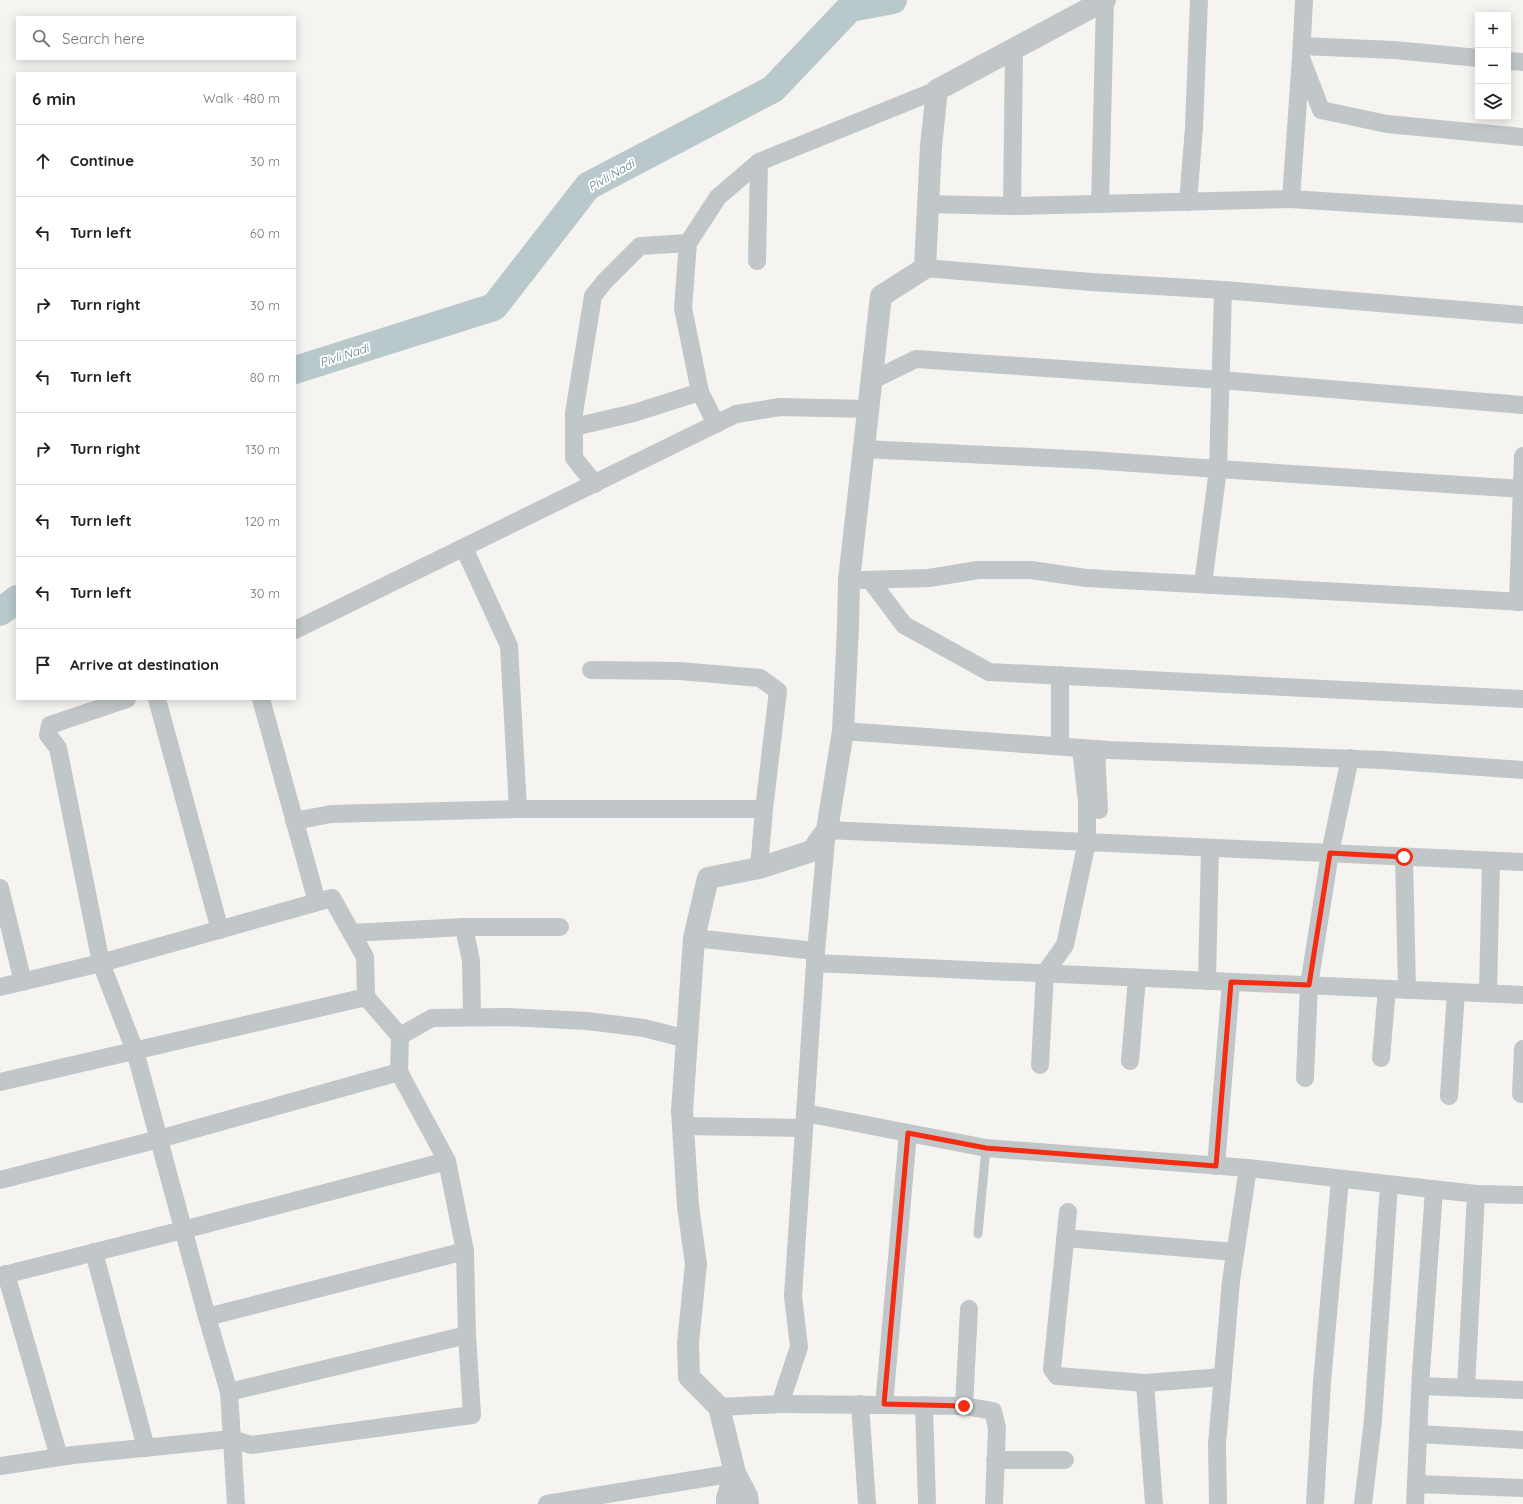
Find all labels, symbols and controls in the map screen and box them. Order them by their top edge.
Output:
map controls [1475,12,1511,120]
button: + [1475,12,1511,48]
search box [16,16,296,60]
icon: search [30,27,52,49]
text: Search here [62,29,145,48]
button: − [1475,48,1511,84]
button: layers [1475,84,1511,120]
text: 6 min [32,88,76,109]
text: Walk · 480 m [203,90,280,106]
icon: ahead [32,150,54,172]
text: Continue [70,151,134,170]
text: 30 m [250,153,280,169]
water label: Pivli Nadi [585,155,638,194]
icon: left [32,222,54,244]
text: Turn left [70,223,132,242]
text: 60 m [250,225,280,241]
icon: right [32,294,54,316]
text: Turn right [70,295,141,314]
text: 30 m [250,297,280,313]
water label: Pivli Nadi [318,340,372,370]
icon: left [32,366,54,388]
text: Turn left [70,367,132,386]
text: 80 m [250,369,280,385]
icon: right [32,438,54,460]
text: Turn right [70,439,141,458]
text: 130 m [245,441,280,457]
icon: left [32,510,54,532]
text: Turn left [70,511,132,530]
text: 120 m [245,513,280,529]
icon: left [32,582,54,604]
text: Turn left [70,583,132,602]
text: 30 m [250,585,280,601]
icon: arrive [32,654,54,676]
text: Arrive at destination [70,655,219,674]
route start [1395,848,1413,866]
route end [955,1397,973,1415]

